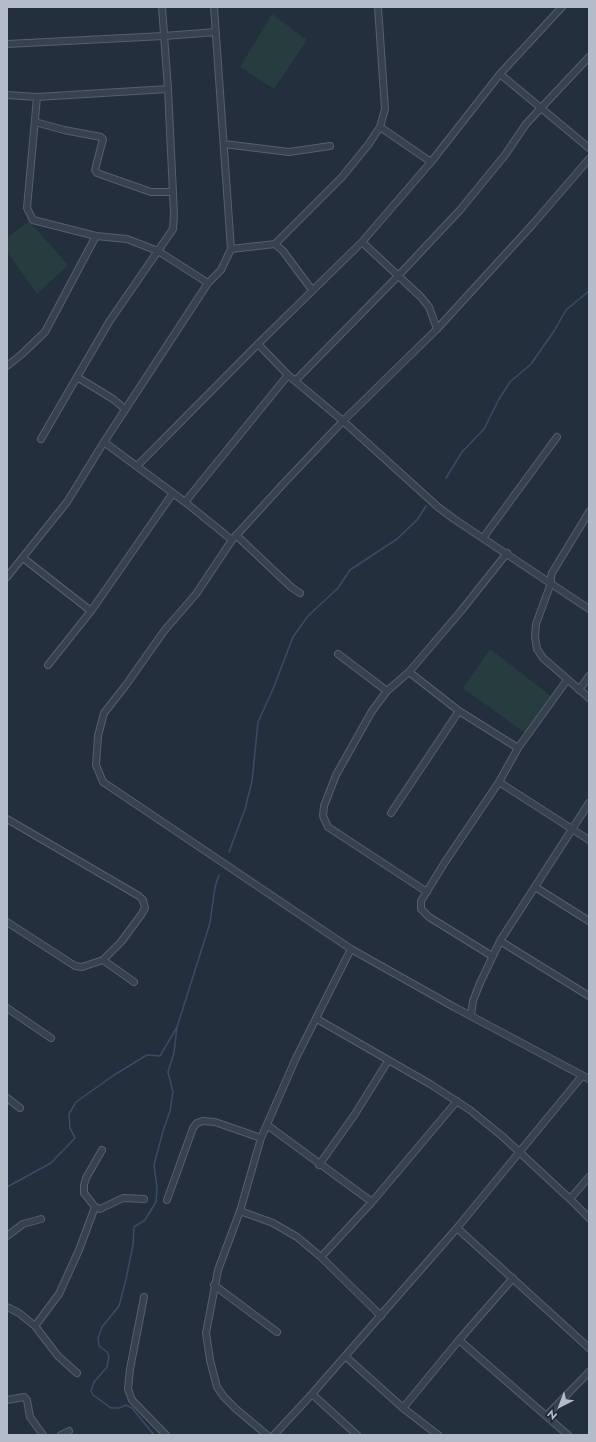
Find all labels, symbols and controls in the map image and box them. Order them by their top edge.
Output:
north arrow [540,1386,580,1426]
text: N [543,1406,561,1424]

